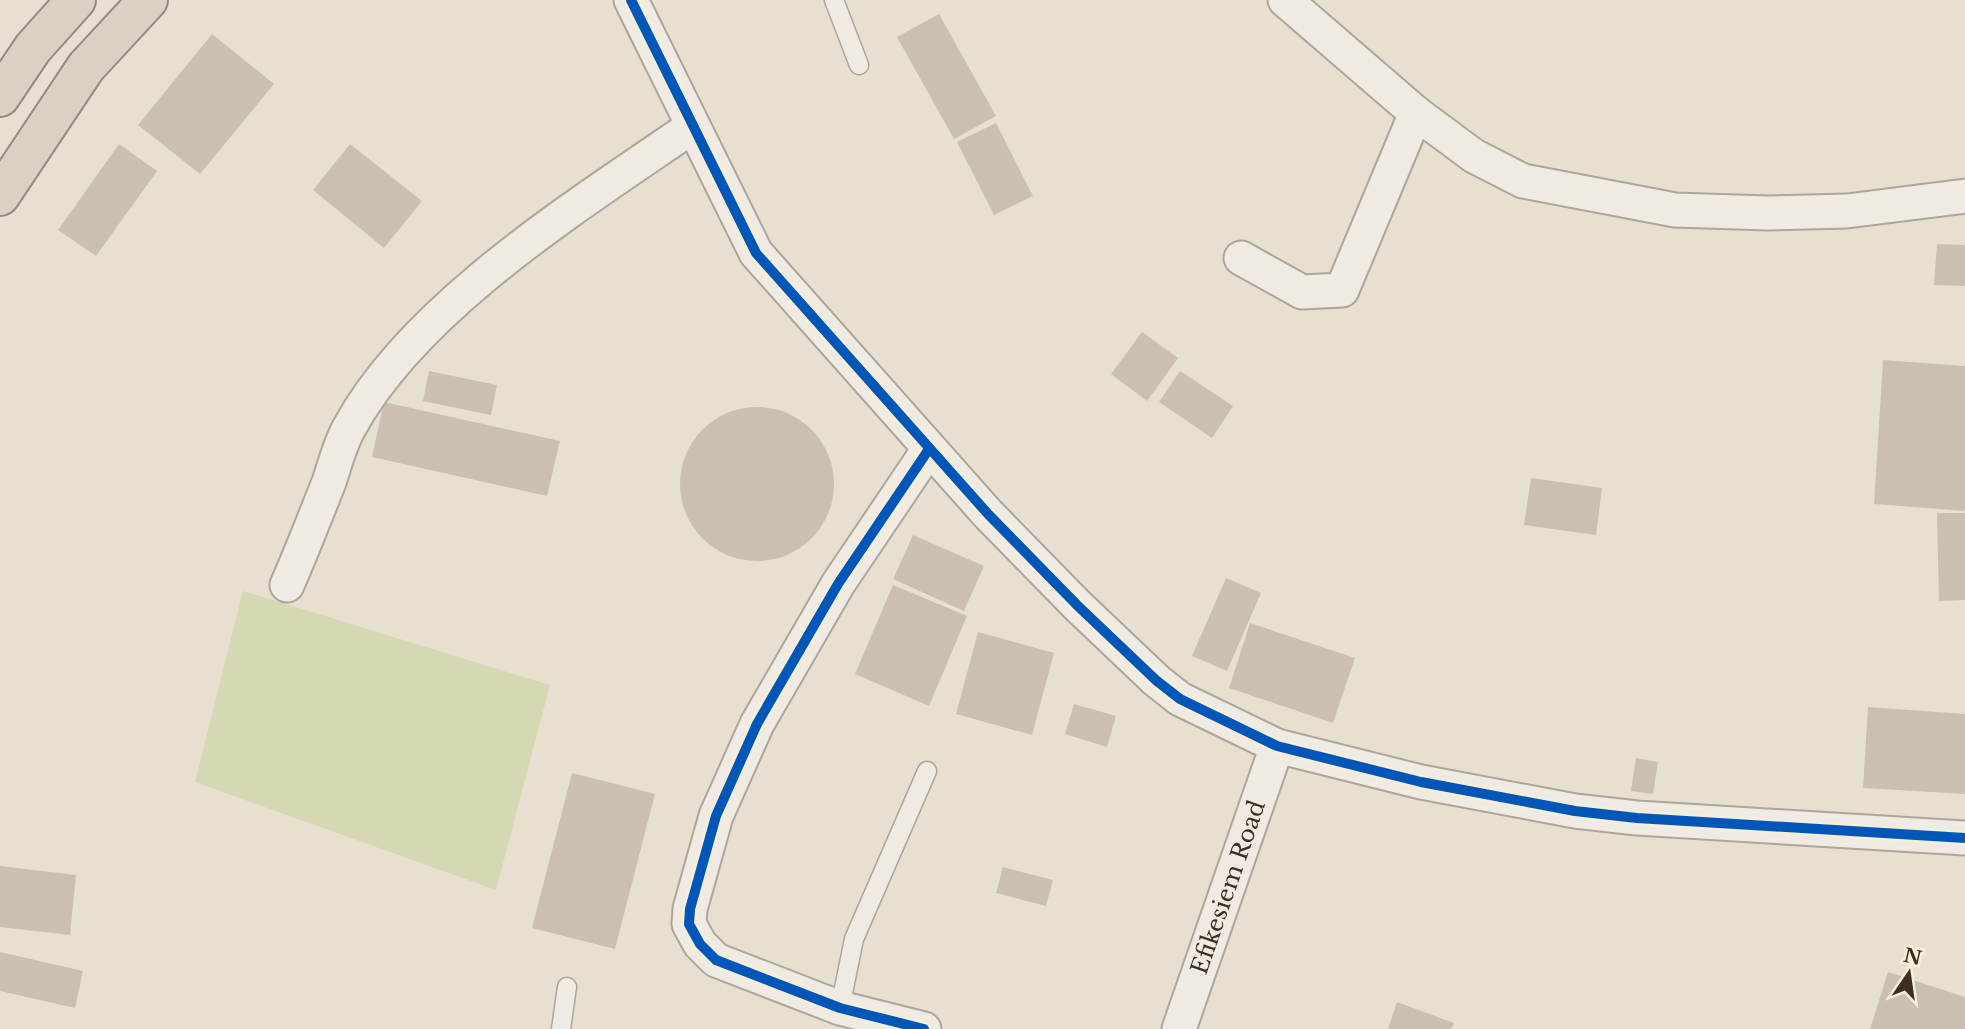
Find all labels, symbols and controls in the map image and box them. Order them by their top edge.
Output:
street label: Efikesiem Road [1185,797,1271,978]
north arrow [1874,938,1944,1008]
text: N [1901,944,1924,970]

